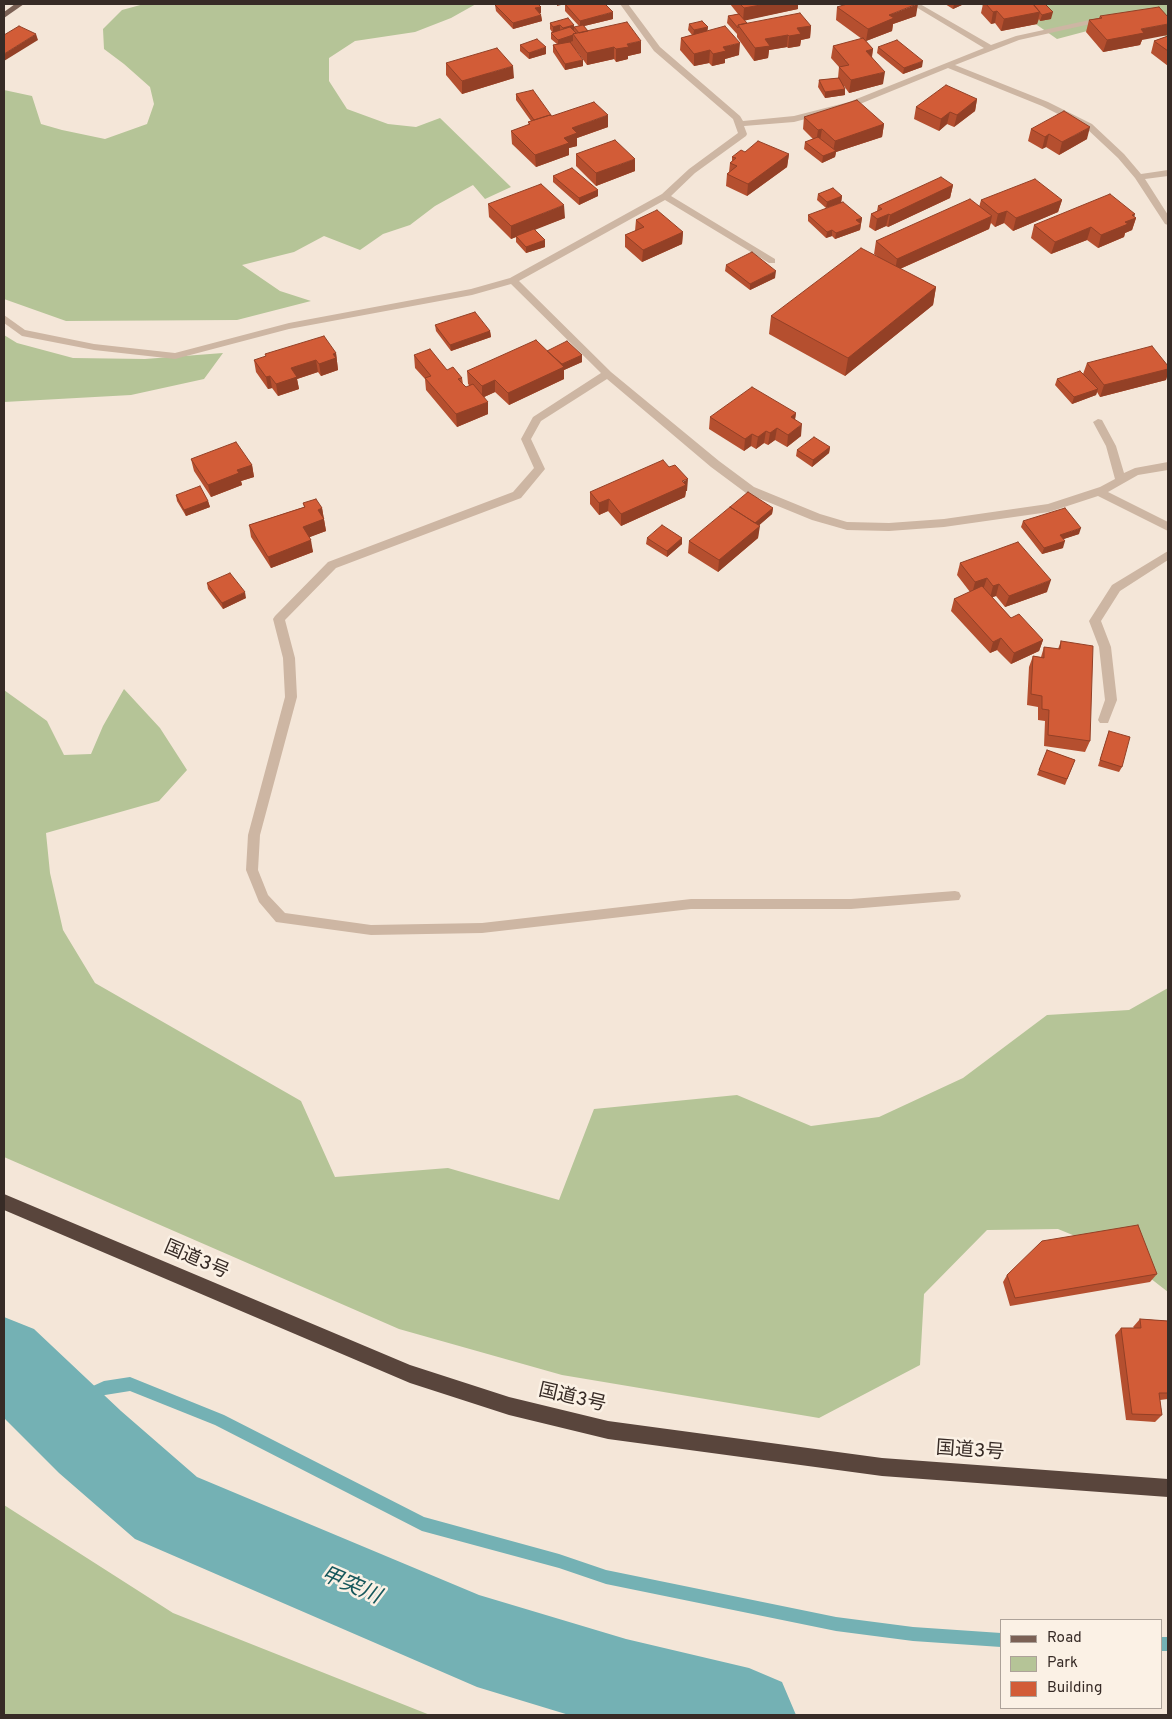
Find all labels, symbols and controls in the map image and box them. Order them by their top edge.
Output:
street label: 国道3号 [160,1237,232,1285]
street label: 国道3号 [536,1380,608,1418]
street label: 国道3号 [935,1438,1005,1466]
water label: 甲突川 [316,1563,384,1611]
legend [1000,1619,1162,1709]
text: Road [1047,1629,1082,1648]
text: Park [1047,1654,1078,1673]
text: Building [1047,1679,1102,1698]

